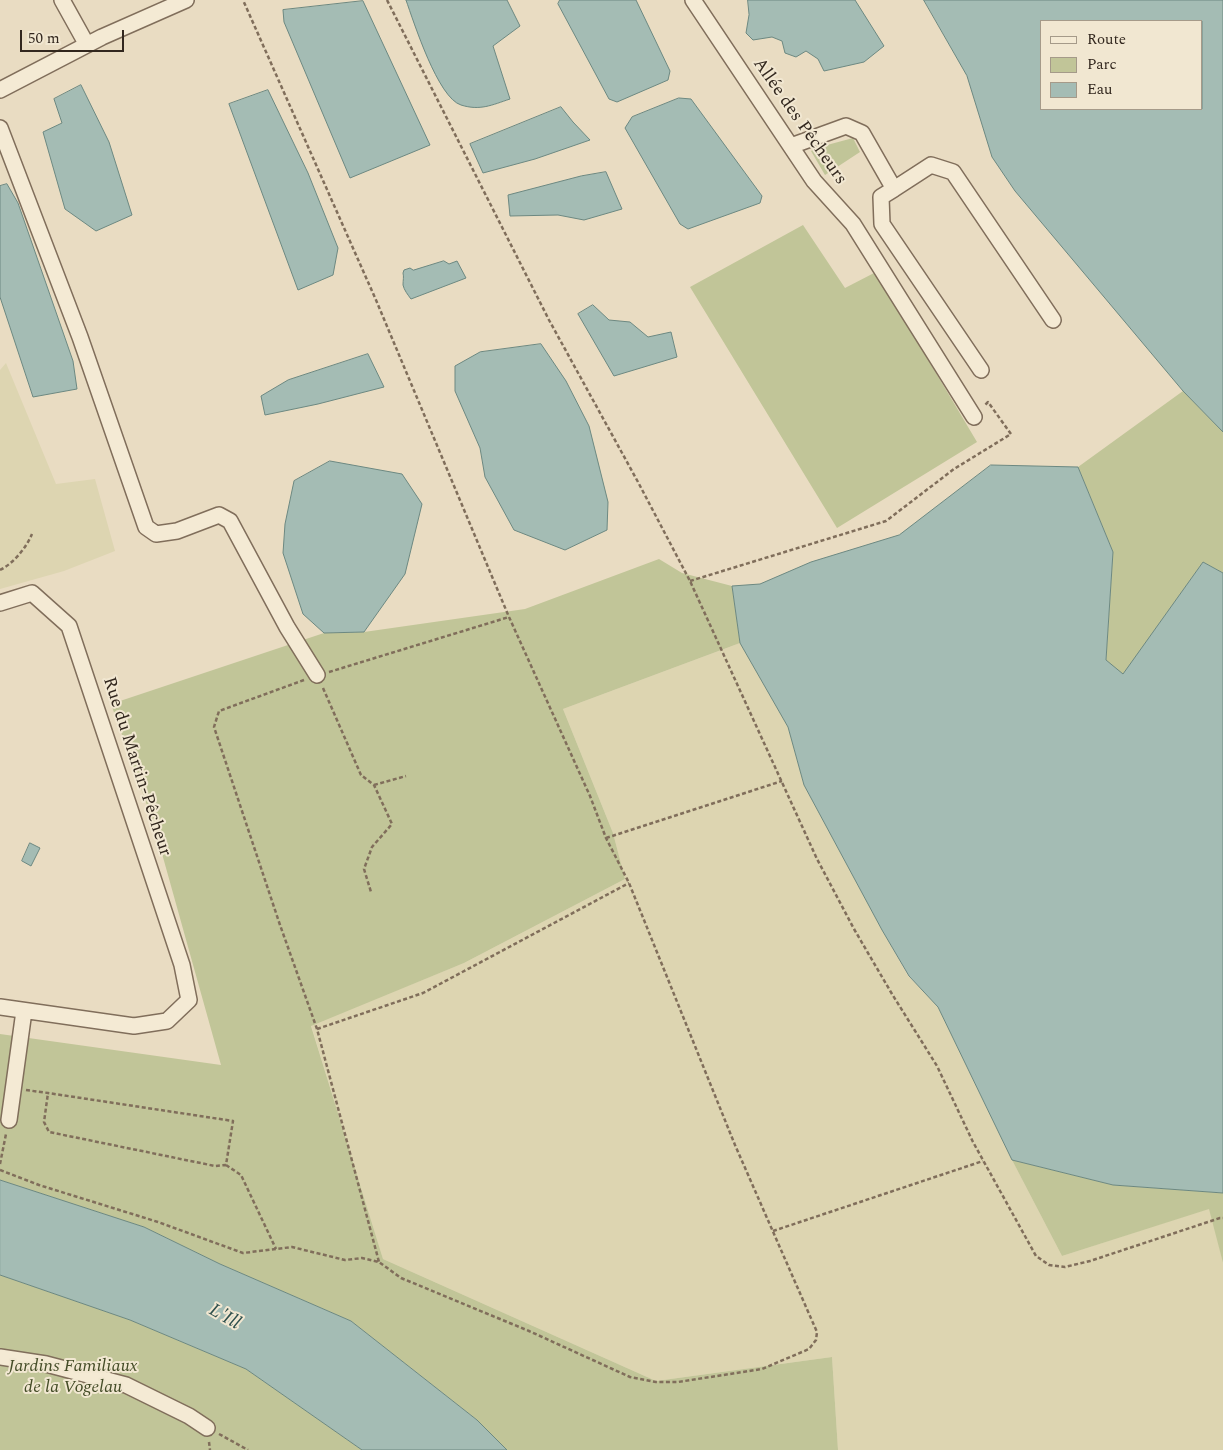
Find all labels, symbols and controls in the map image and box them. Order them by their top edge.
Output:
scale bar [22,20,126,52]
legend [1040,20,1203,110]
text: 50 m [28,27,60,50]
text: Route [1087,28,1126,51]
text: Parc [1087,53,1117,76]
street label: Allée des Pêcheurs [747,55,851,189]
text: Eau [1087,78,1113,101]
street label: Rue du Martin-Pêcheur [97,675,175,859]
water label: L'Ill [204,1300,244,1336]
park label: Jardins Familiaux de la Vogelau [8,1356,138,1398]

